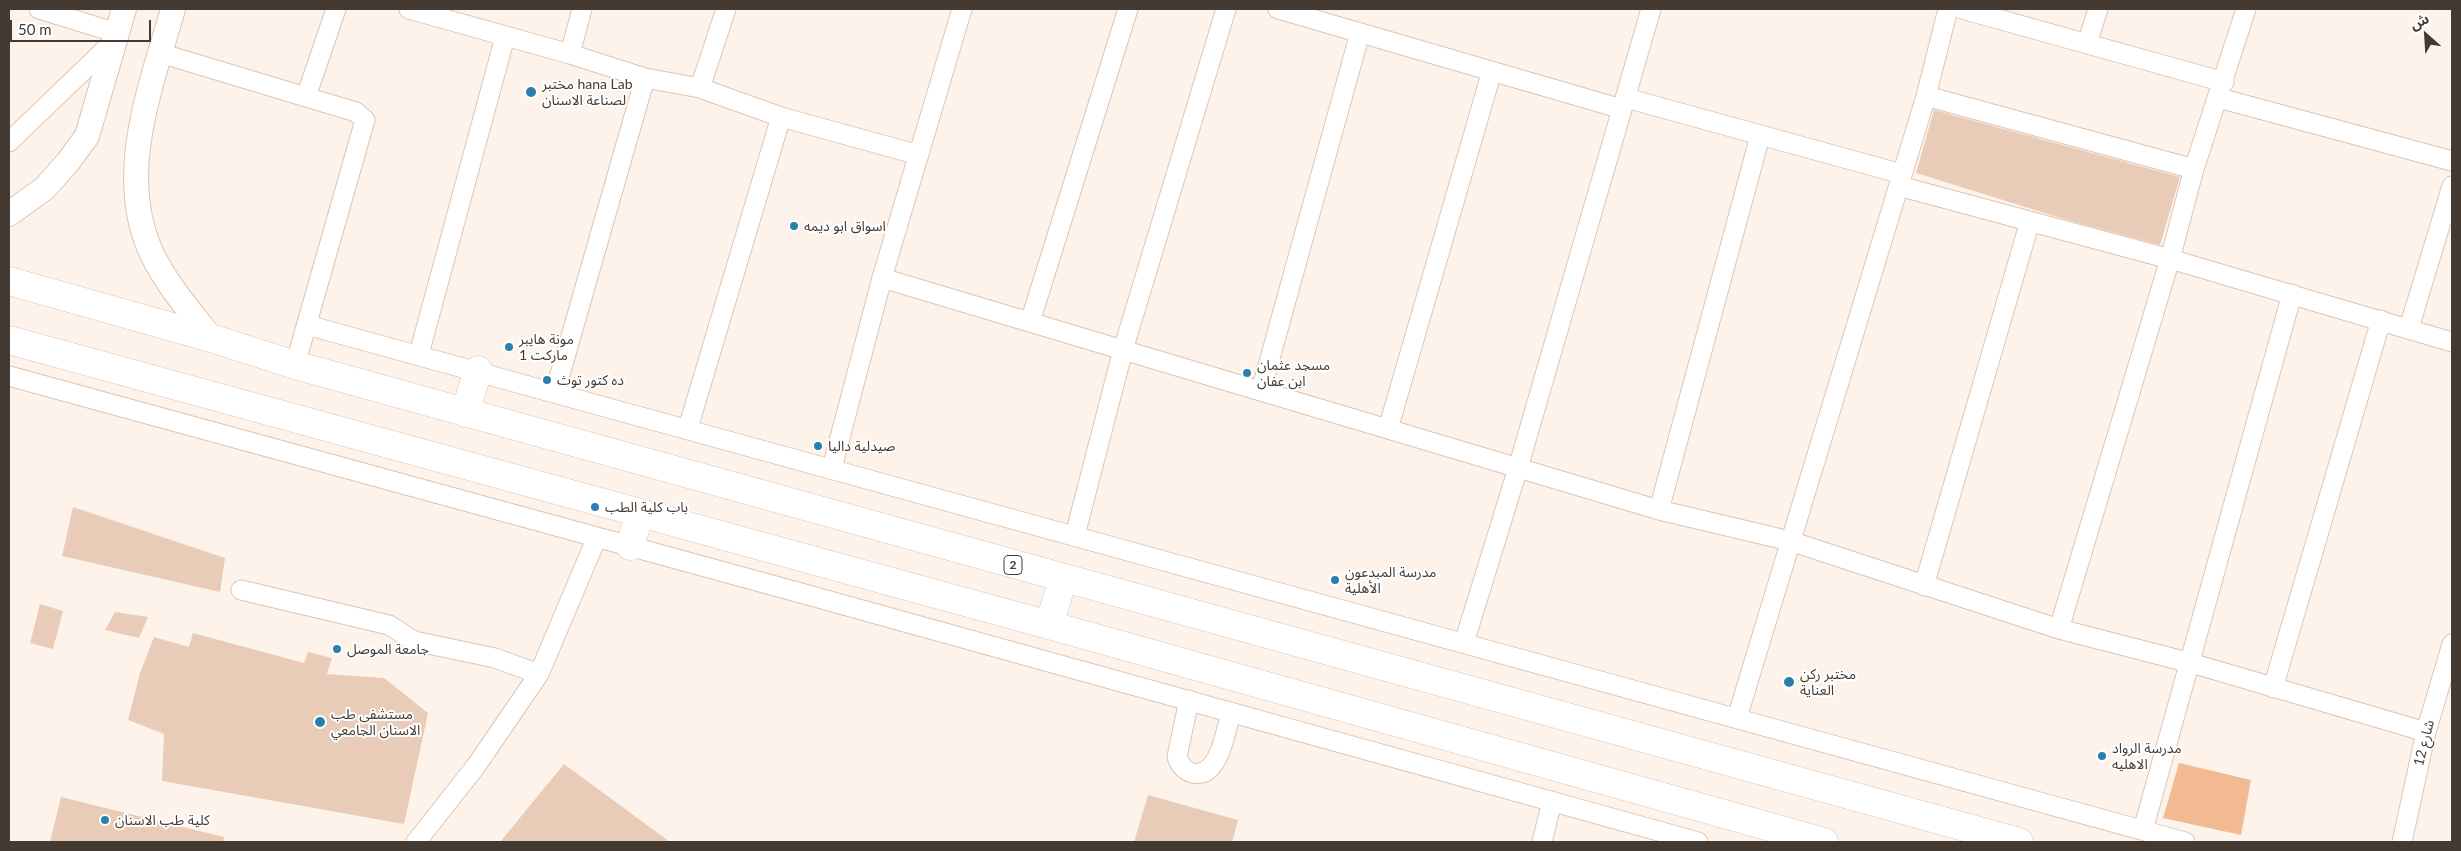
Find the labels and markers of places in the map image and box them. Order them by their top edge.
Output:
place label: مختبر hana Lab لصناعة الاسنان [542,76,633,108]
marker: مختبر hana Lab لصناعة الاسنان [524,85,538,99]
place label: اسواق ابو ديمه [804,218,886,234]
marker: اسواق ابو ديمه [788,220,800,232]
place label: مونة هايبر ماركت 1 [519,331,574,364]
marker: مونة هايبر ماركت 1 [503,341,515,353]
place label: مسجد عثمان ابن عفان [1257,357,1330,390]
marker: مسجد عثمان ابن عفان [1241,367,1253,379]
place label: ده كتور توث [557,372,624,388]
marker: ده كتور توث [541,374,553,386]
place label: صيدلية داليا [828,438,896,454]
marker: صيدلية داليا [812,440,824,452]
place label: باب كلية الطب [605,499,688,515]
marker: باب كلية الطب [589,501,601,513]
place label: مدرسة المبدعون الأهلية [1345,564,1436,596]
marker: مدرسة المبدعون الأهلية [1329,574,1341,586]
place label: جامعة الموصل [347,641,429,657]
marker: جامعة الموصل [331,643,343,655]
place label: مختبر ركن العناية [1800,666,1856,699]
marker: مختبر ركن العناية [1782,675,1796,689]
place label: مستشفى طب الاسنان الجامعي [331,706,420,739]
marker: مستشفى طب الاسنان الجامعي [313,715,327,729]
place label: مدرسة الرواد الاهليه [2112,740,2182,772]
marker: مدرسة الرواد الاهليه [2096,750,2108,762]
place label: كلية طب الاسنان [115,812,210,828]
marker: كلية طب الاسنان [99,814,111,826]

